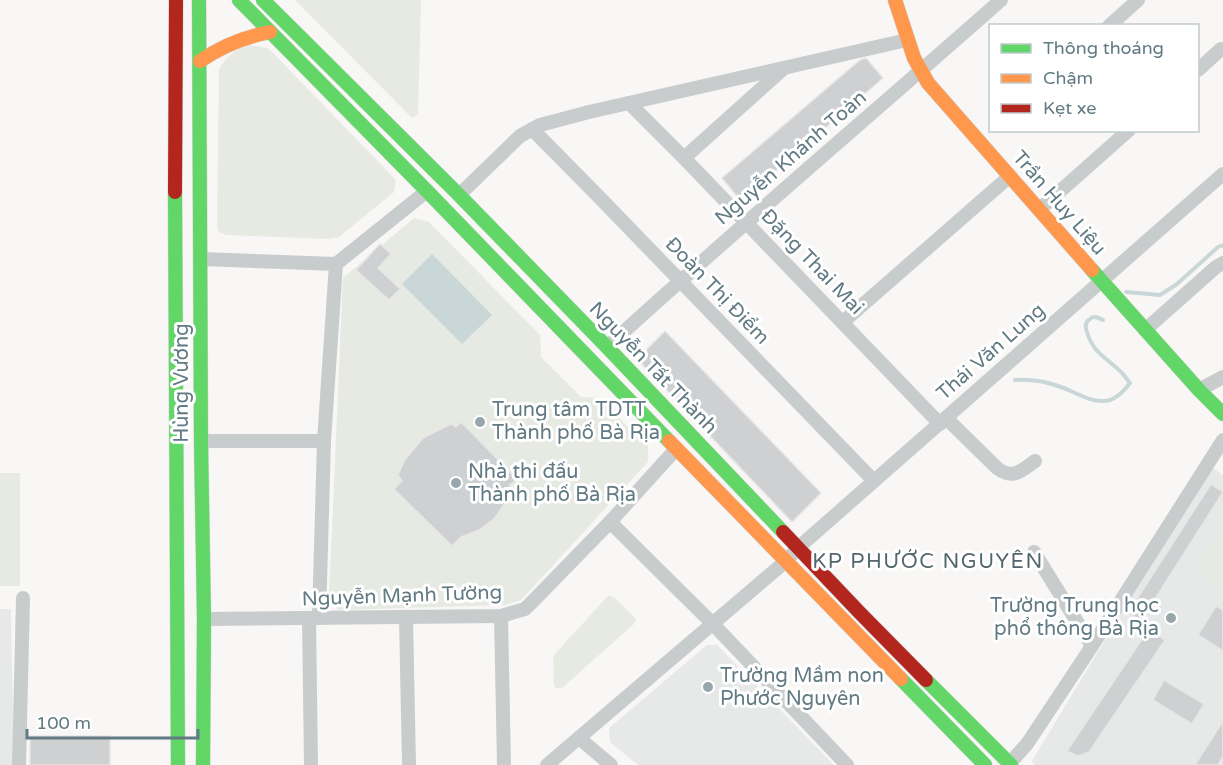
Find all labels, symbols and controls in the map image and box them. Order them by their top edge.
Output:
legend [989,24,1199,132]
text: Thông thoáng [1043,37,1164,59]
text: Chậm [1043,67,1093,89]
street label: Nguyễn Khánh Toàn [710,86,872,230]
text: Kẹt xe [1043,97,1097,119]
street label: Trần Huy Liệu [1007,146,1111,260]
street label: Đặng Thai Mai [756,204,868,320]
street label: Đoàn Thị Điểm [660,232,774,350]
street label: Nguyễn Tất Thành [584,297,722,439]
street label: Thái Văn Lung [932,298,1050,406]
street label: Hùng Vương [170,323,194,443]
place label: Trung tâm TDTT Thành phố Bà Rịa [492,398,660,445]
marker: Trung tâm TDTT Thành phố Bà Rịa [473,415,487,429]
place label: Nhà thi đấu Thành phố Bà Rịa [468,460,636,507]
marker: Nhà thi đấu Thành phố Bà Rịa [449,476,463,490]
district label: KP PHƯỚC NGUYÊN [812,549,1044,574]
street label: Nguyễn Mạnh Tường [301,581,503,611]
place label: Trường Trung học phổ thông Bà Rịa [990,594,1159,641]
marker: Trường Trung học phổ thông Bà Rịa [1164,611,1178,625]
place label: Trường Mầm non Phước Nguyên [720,664,884,711]
marker: Trường Mầm non Phước Nguyên [701,680,715,694]
scale bar [27,702,198,740]
text: 100 m [36,712,91,734]

